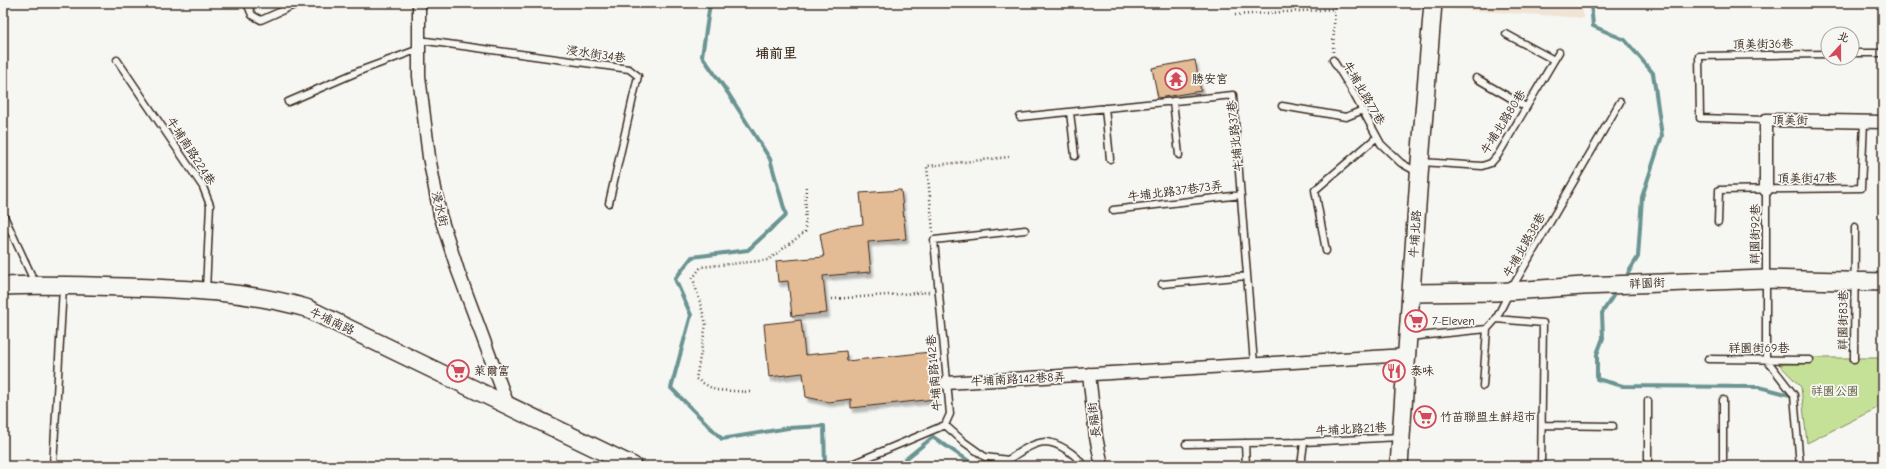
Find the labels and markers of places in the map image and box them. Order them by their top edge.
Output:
temple icon: 勝安宮 [1163,66,1189,92]
place label: 勝安宮 [1192,72,1228,86]
supermarket icon: 7-Eleven [1403,308,1429,334]
place label: 7-Eleven [1432,314,1475,328]
supermarket icon: 萊爾富 [445,358,471,384]
restaurant icon: 泰味 [1381,358,1407,384]
place label: 萊爾富 [474,364,510,378]
place label: 泰味 [1410,364,1434,378]
supermarket icon: 竹苗聯盟生鮮超市 [1412,404,1438,430]
place label: 竹苗聯盟生鮮超市 [1440,410,1536,424]

